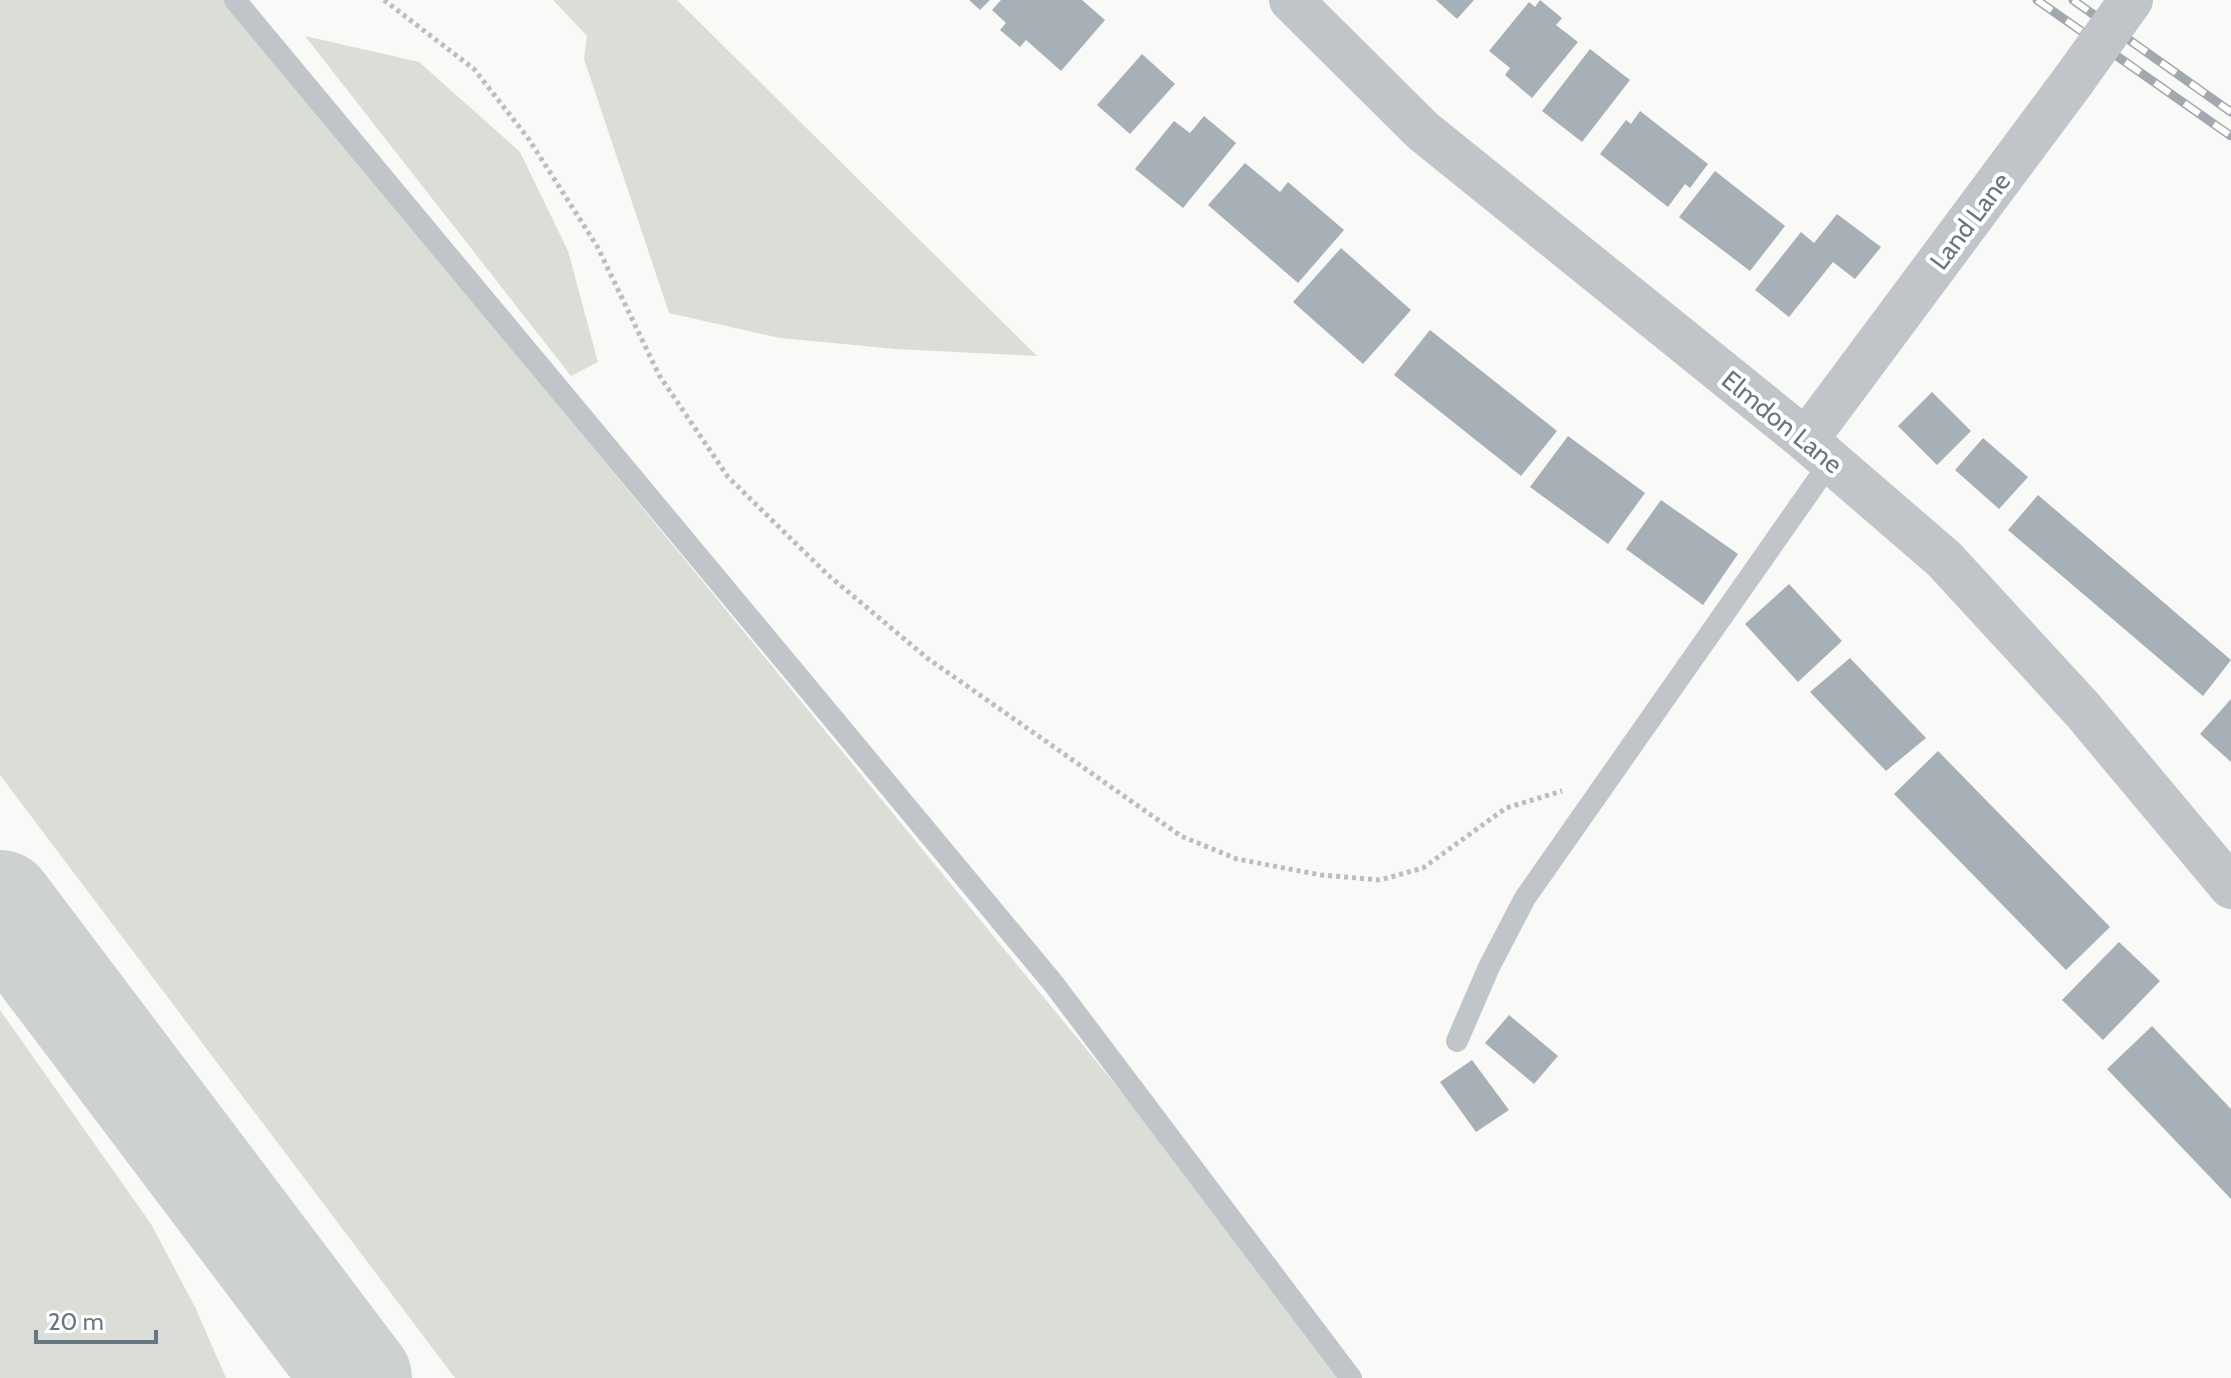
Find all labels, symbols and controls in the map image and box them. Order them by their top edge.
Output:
street label: Land Lane [1923,166,2017,276]
street label: Elmdon Lane [1715,364,1849,480]
scale bar [36,1294,156,1344]
text: 20 m [48,1307,104,1336]

